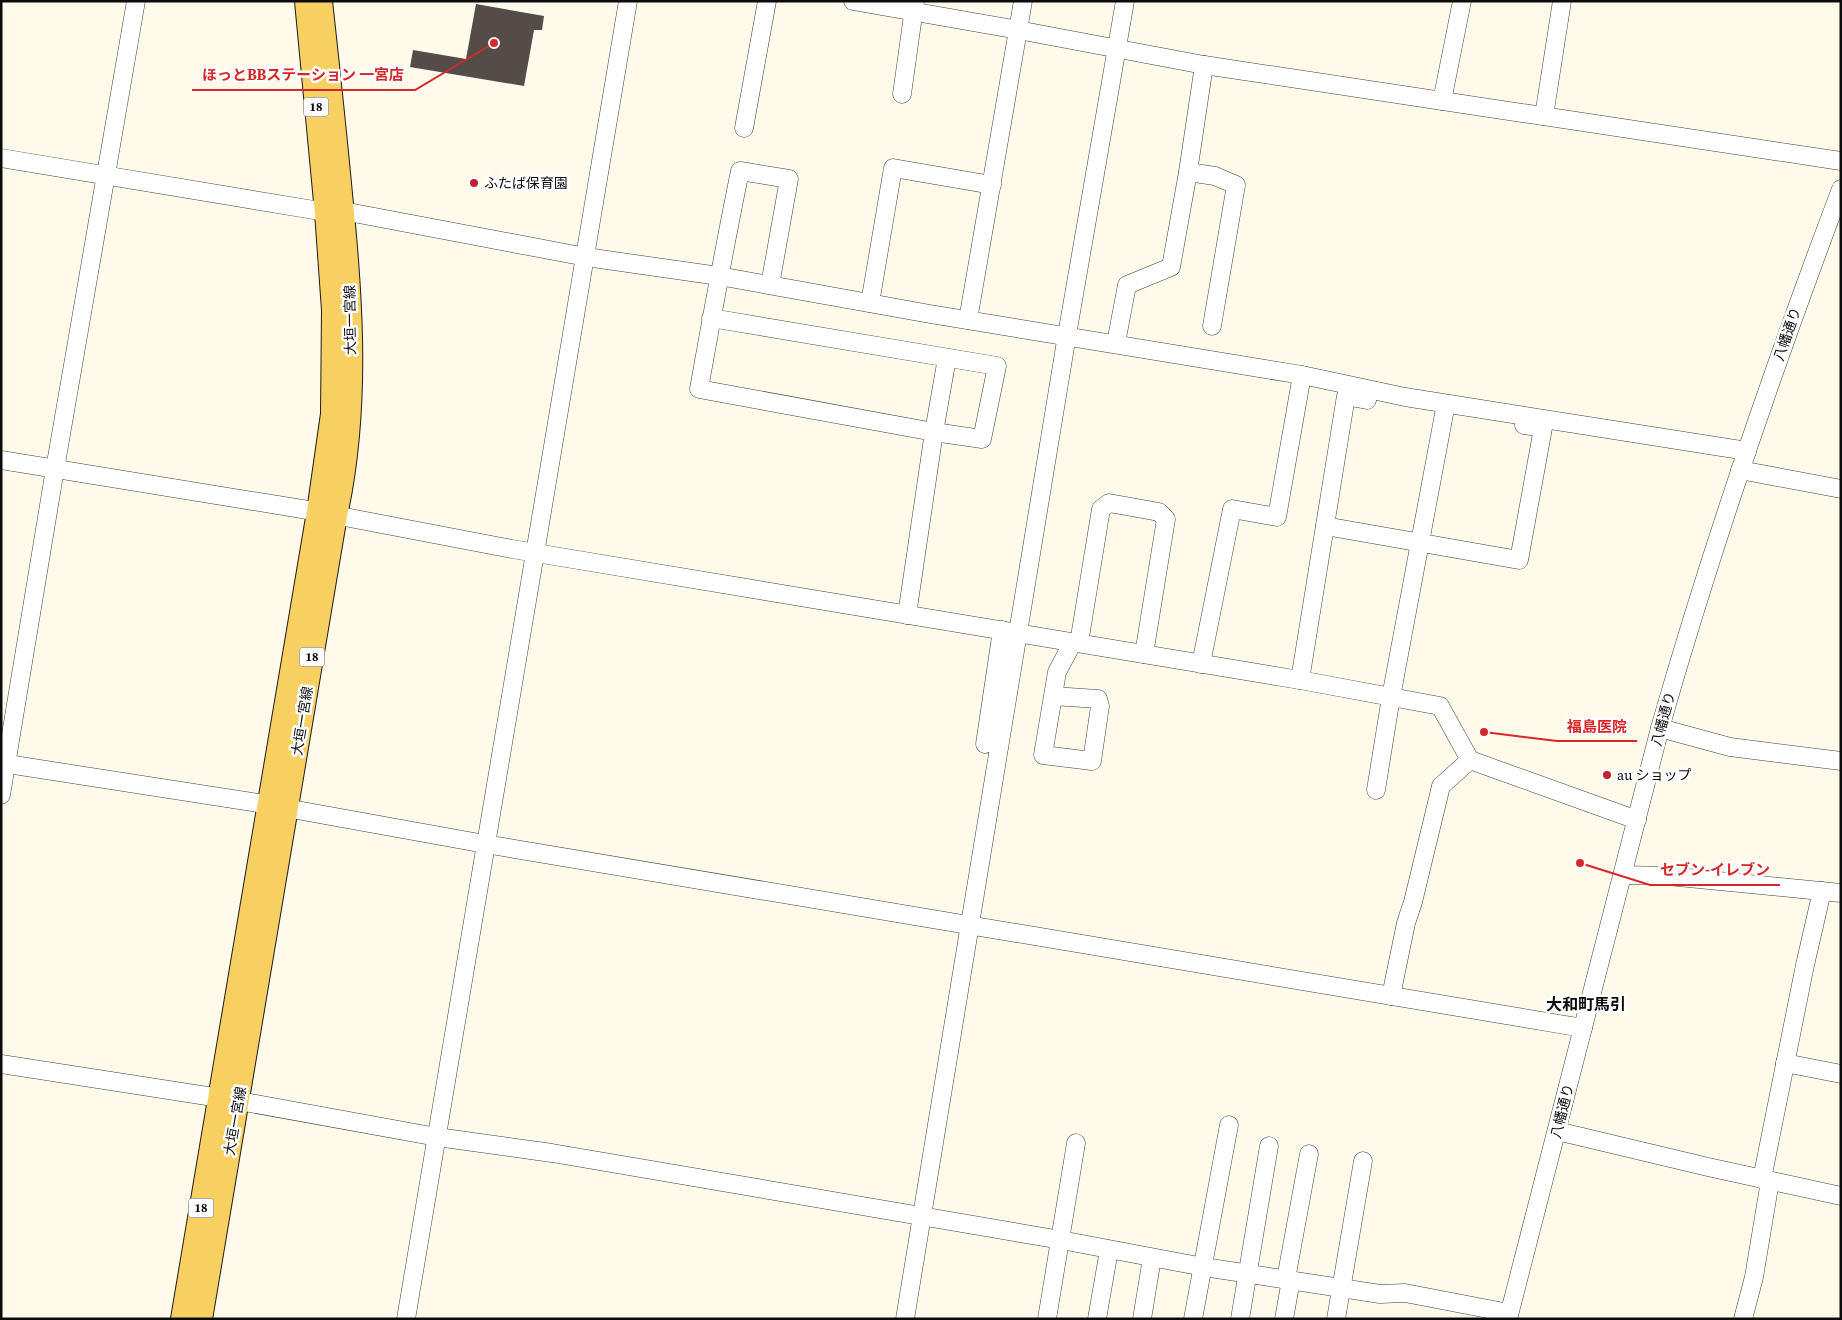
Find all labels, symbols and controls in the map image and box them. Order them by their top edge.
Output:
callout: ほっとBBステーション 一宮店 [192,60,415,90]
text: ほっとBBステーション 一宮店 [202,64,404,85]
road number: 18 [304,98,328,116]
place label: ふたば保育園 [484,173,568,193]
marker: ふたば保育園 [468,177,480,189]
street label: 大垣一宮線 [339,285,361,355]
street label: 八幡通り [1768,304,1806,364]
road number: 18 [300,648,324,666]
street label: 大垣一宮線 [287,685,317,757]
street label: 八幡通り [1646,689,1680,749]
callout: 福島医院 [1557,711,1637,741]
text: 福島医院 [1566,716,1627,737]
place label: au ショップ [1617,765,1692,785]
marker: au ショップ [1601,769,1613,781]
callout: セブン-イレブン [1650,855,1780,885]
text: セブン-イレブン [1660,859,1770,880]
district label: 大和町馬引 [1546,993,1626,1015]
street label: 八幡通り [1546,1081,1578,1141]
street label: 大垣一宮線 [219,1085,251,1157]
road number: 18 [188,1198,214,1218]

